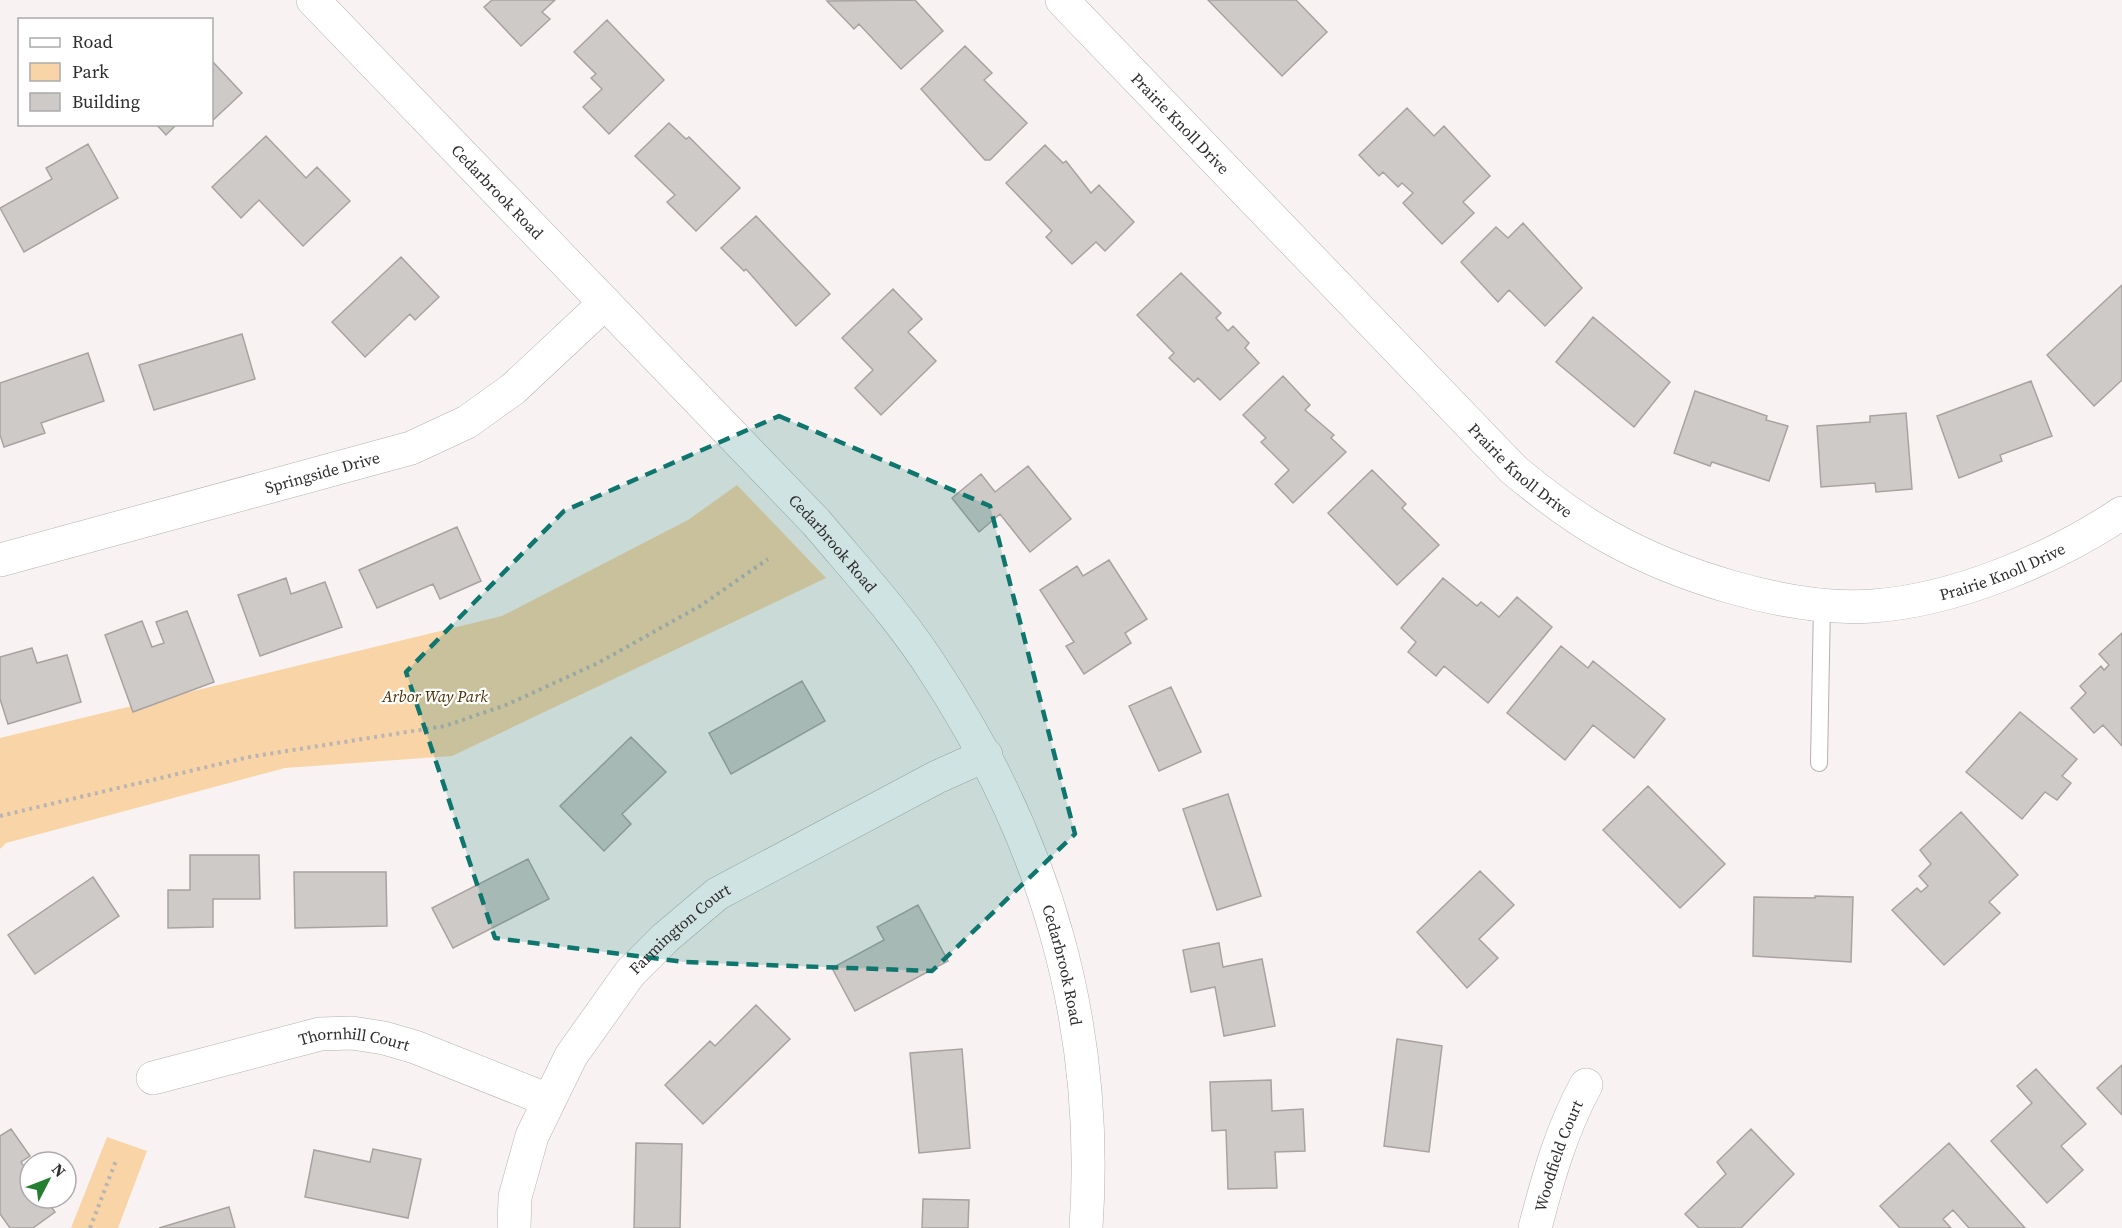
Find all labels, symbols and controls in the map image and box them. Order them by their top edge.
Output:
legend [18,18,213,126]
text: Road [72,29,113,54]
text: Park [72,59,109,84]
street label: Prairie Knoll Drive [1126,68,1235,179]
text: Building [72,89,140,114]
street label: Cedarbrook Road [447,139,548,244]
street label: Prairie Knoll Drive [1463,418,1577,523]
street label: Springside Drive [262,446,382,498]
street label: Cedarbrook Road [784,489,882,597]
street label: Prairie Knoll Drive [1937,537,2069,605]
park label: Arbor Way Park [381,685,488,707]
street label: Farmington Court [624,878,735,979]
street label: Cedarbrook Road [1037,902,1088,1027]
street label: Thornhill Court [296,1022,413,1056]
street label: Woodfield Court [1529,1095,1588,1214]
north arrow [18,1150,78,1210]
text: N [47,1158,71,1182]

